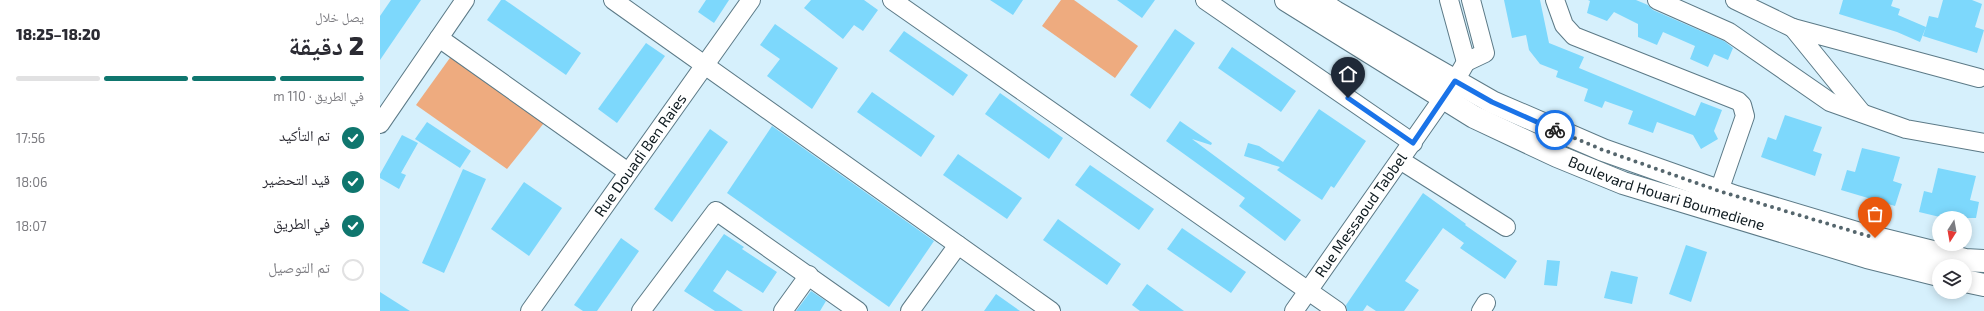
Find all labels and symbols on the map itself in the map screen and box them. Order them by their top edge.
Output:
pin [1331,57,1365,98]
street label: Rue Douadi Ben Raies [590,90,690,220]
courier [1535,110,1575,150]
street label: Rue Messaoud Tabbel [1310,148,1410,280]
street label: Boulevard Houari Boumediene [1566,152,1767,234]
pin [1858,197,1892,238]
north arrow [1932,211,1972,251]

